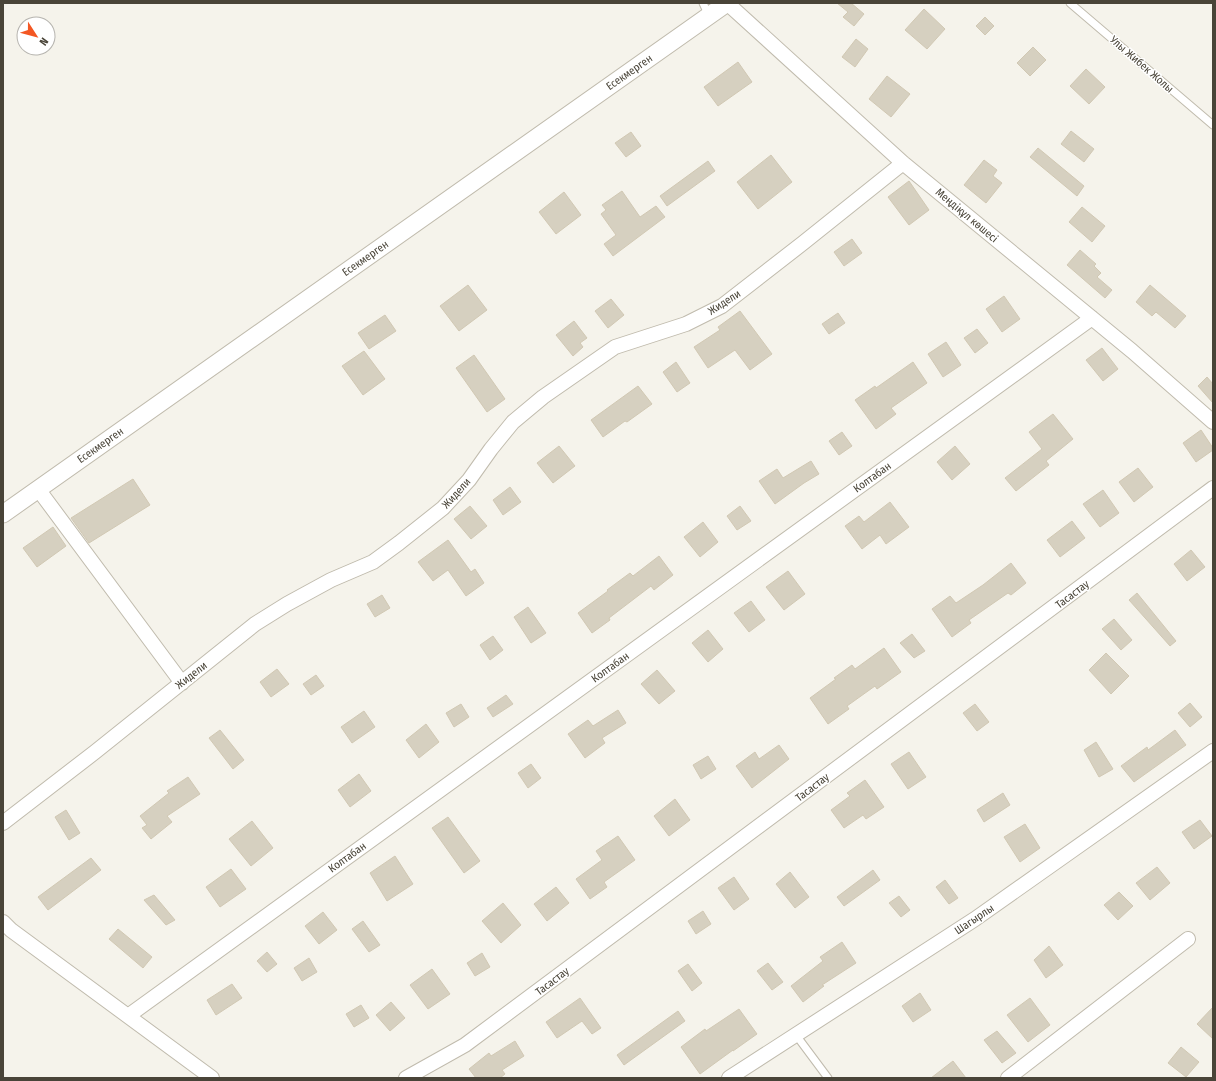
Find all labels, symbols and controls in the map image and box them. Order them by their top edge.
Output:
north arrow [16,16,56,56]
street label: Улы Жибек Жолы [1106,33,1176,96]
text: N [36,35,51,48]
street label: Eсекмерген [604,52,655,93]
street label: Меңдіқұл көшесі [933,186,1001,245]
street label: Eсекмерген [340,238,391,279]
street label: Жидели [705,287,743,318]
street label: Eсекмерген [75,425,126,466]
street label: Колтабан [851,459,894,495]
street label: Жидели [439,475,473,511]
street label: Тасастау [1053,577,1092,611]
street label: Колтабан [589,649,632,685]
street label: Жидели [173,659,210,692]
street label: Тасастау [793,770,832,804]
street label: Колтабан [326,839,369,875]
street label: Шагырлы [952,902,996,937]
street label: Тасастау [533,964,572,998]

